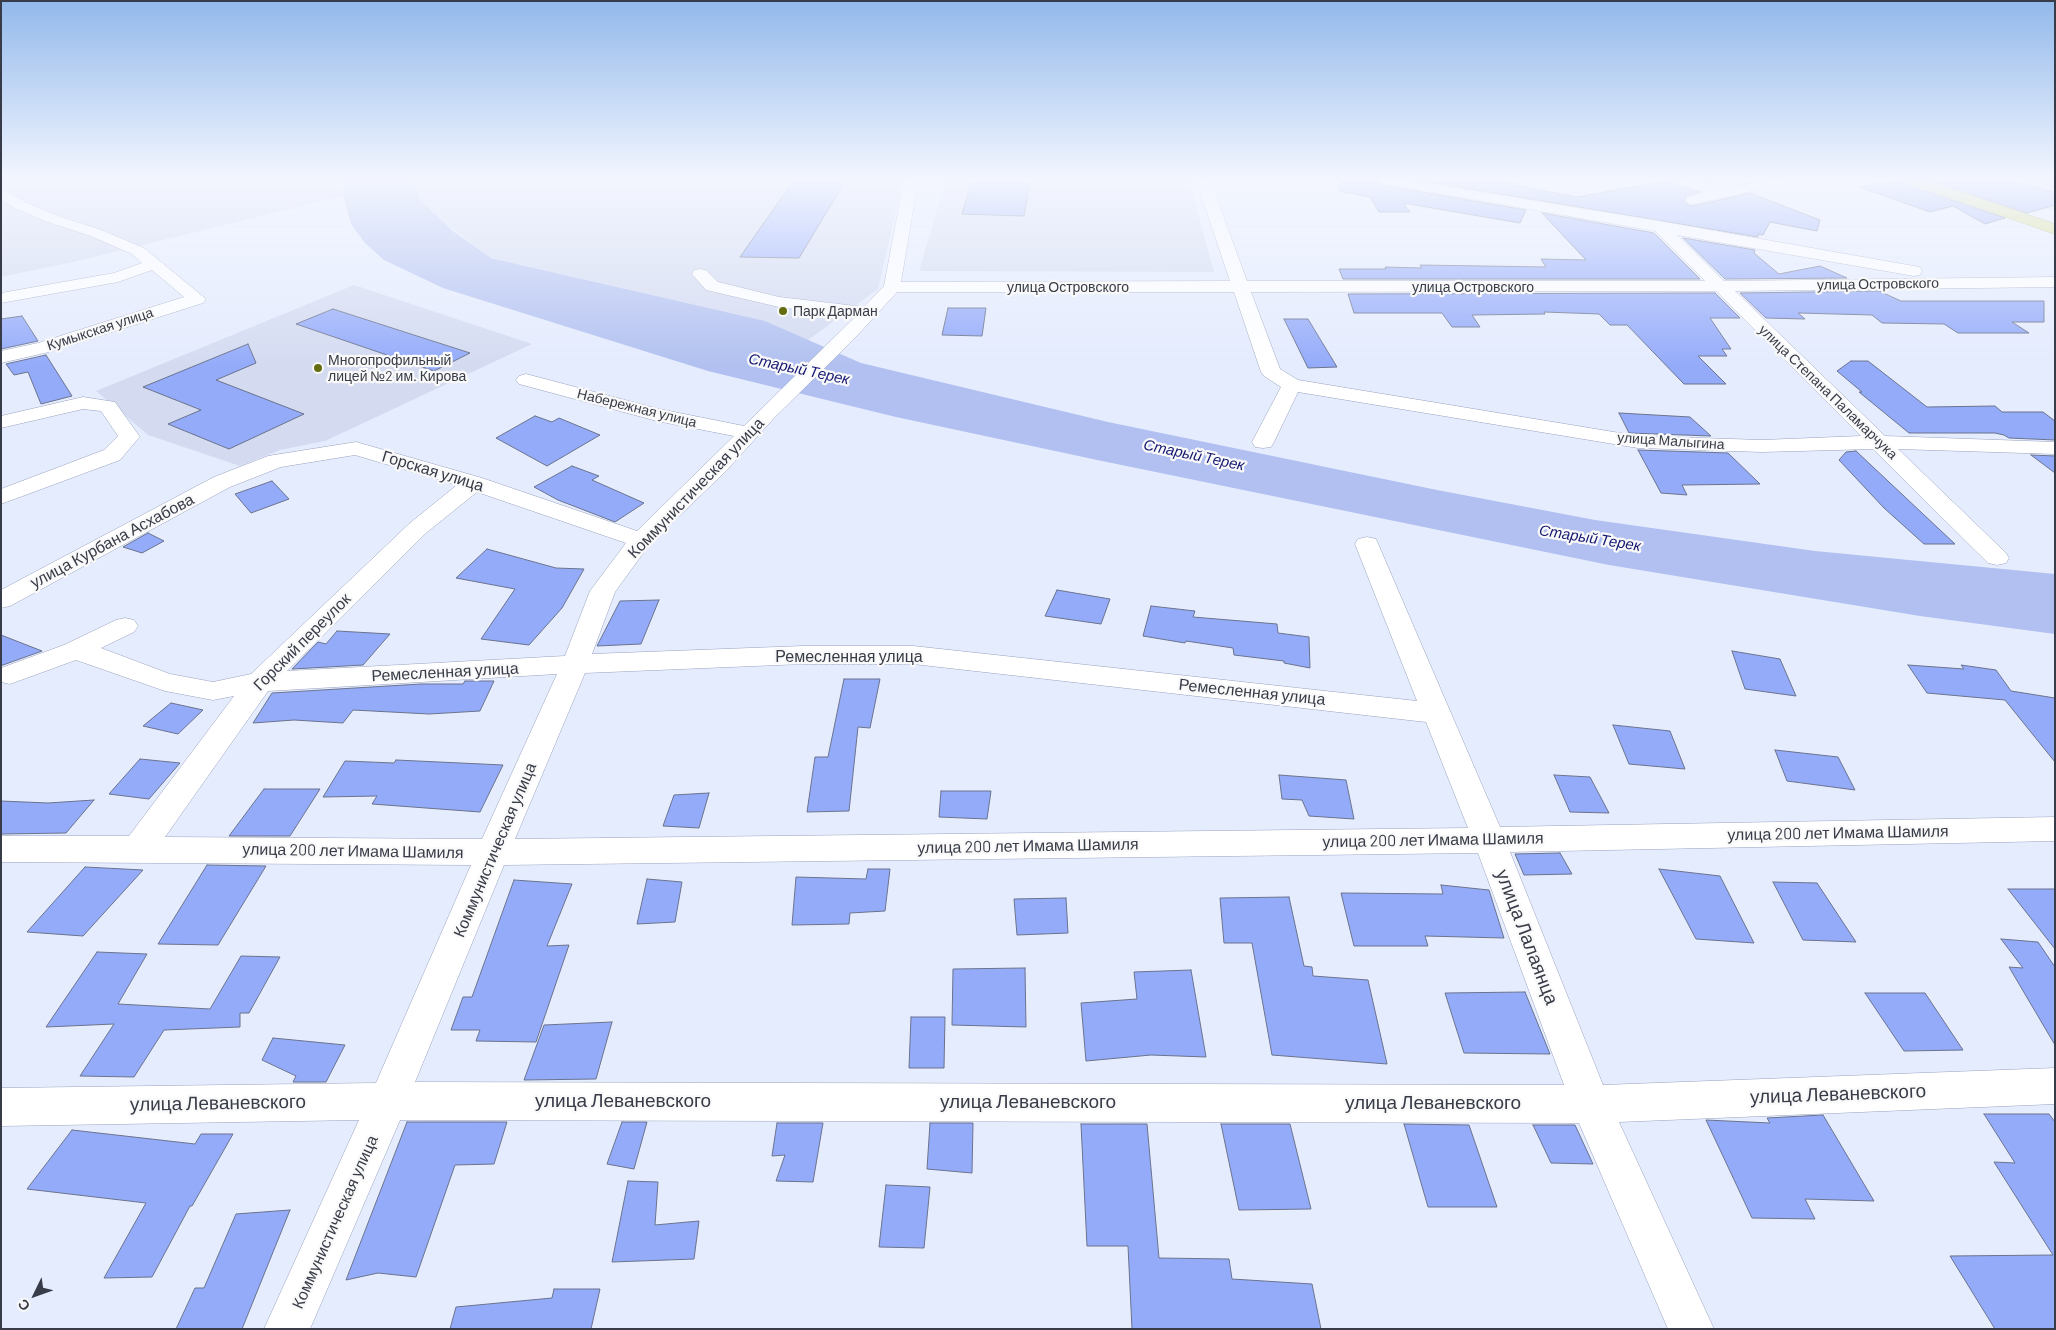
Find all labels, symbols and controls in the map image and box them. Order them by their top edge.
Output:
street label: улица Островского [1817,275,1939,293]
street label: улица Островского [1007,279,1129,295]
street label: улица Островского [1412,279,1534,295]
place label: Парк Дарман [793,303,878,319]
street label: Кумыкская улица [45,304,155,354]
marker: Парк Дарман [777,305,789,317]
street label: улица Степана Паламарчука [1755,321,1901,463]
water label: Старый Терек [747,349,851,389]
place label: Многопрофильный лицей №2 им. Кирова [328,352,466,384]
marker: Многопрофильный лицей №2 им. Кирова [312,362,324,374]
street label: Набережная улица [575,385,699,431]
street label: Коммунистическая улица [624,414,768,562]
street label: улица Малыгина [1617,429,1725,453]
water label: Старый Терек [1142,435,1246,475]
street label: Горская улица [380,446,486,496]
street label: улица Курбана Асхабова [27,490,197,592]
water label: Старый Терек [1538,521,1642,555]
street label: Горский переулок [249,589,355,695]
street label: Ремесленная улица [775,647,923,667]
street label: Ремесленная улица [371,659,519,685]
street label: Ремесленная улица [1178,675,1326,709]
street label: Коммунистическая улица [449,760,541,940]
street label: улица 200 лет Имама Шамиля [1727,821,1949,845]
street label: улица 200 лет Имама Шамиля [1322,828,1544,852]
street label: улица 200 лет Имама Шамиля [917,834,1139,858]
street label: улица 200 лет Имама Шамиля [242,839,464,863]
street label: улица Лалаянца [1491,866,1563,1008]
street label: улица Леваневского [1750,1080,1926,1108]
street label: улица Леваневского [130,1090,306,1116]
street label: улица Леваневского [535,1090,711,1112]
street label: улица Леваневского [940,1091,1116,1113]
street label: улица Леваневского [1345,1092,1521,1114]
street label: Коммунистическая улица [288,1132,382,1312]
north arrow [10,1270,60,1320]
text: С [14,1296,33,1315]

